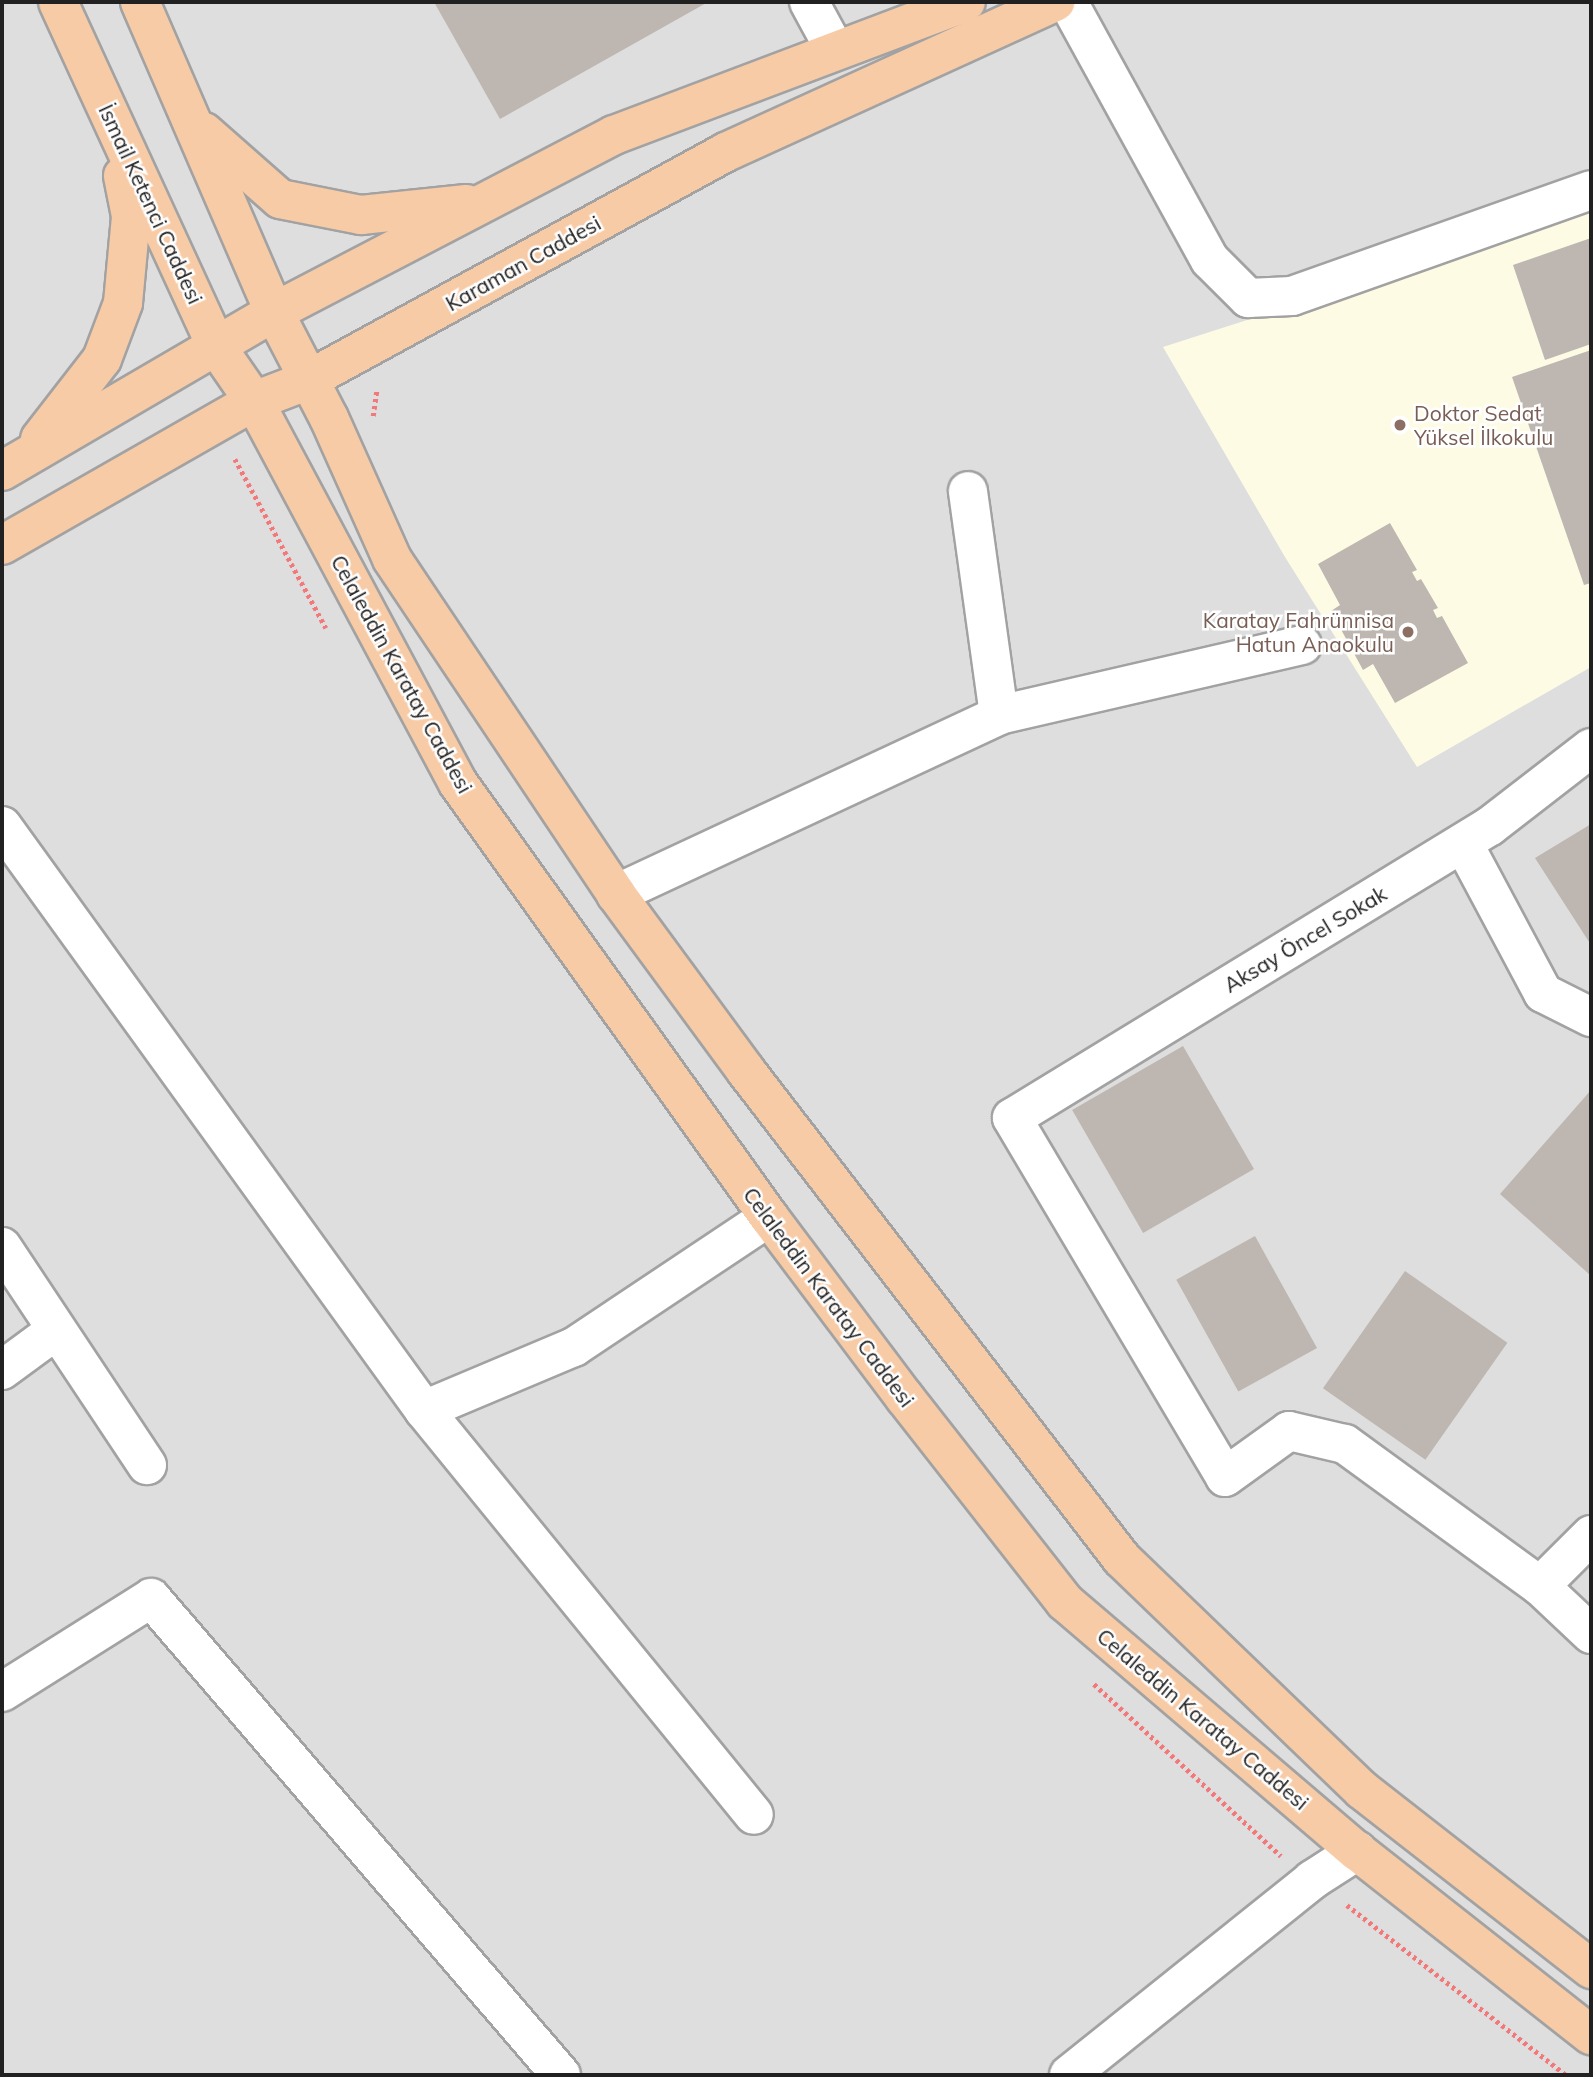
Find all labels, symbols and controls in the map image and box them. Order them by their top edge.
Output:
street label: İsmail Ketenci Caddesi [94,100,208,308]
street label: Karaman Caddesi [441,210,605,316]
place label: Doktor Sedat Yüksel İlkokulu [1414,400,1553,450]
marker: Doktor Sedat Yüksel İlkokulu [1392,417,1408,433]
street label: Celaleddin Karatay Caddesi [326,551,478,797]
place label: Karatay Fahrünnisa Hatun Anaokulu [1203,607,1394,657]
marker: Karatay Fahrünnisa Hatun Anaokulu [1400,624,1416,640]
street label: Aksay Öncel Sokak [1219,880,1391,998]
street label: Celaleddin Karatay Caddesi [738,1182,920,1412]
street label: Celaleddin Karatay Caddesi [1092,1623,1314,1815]

